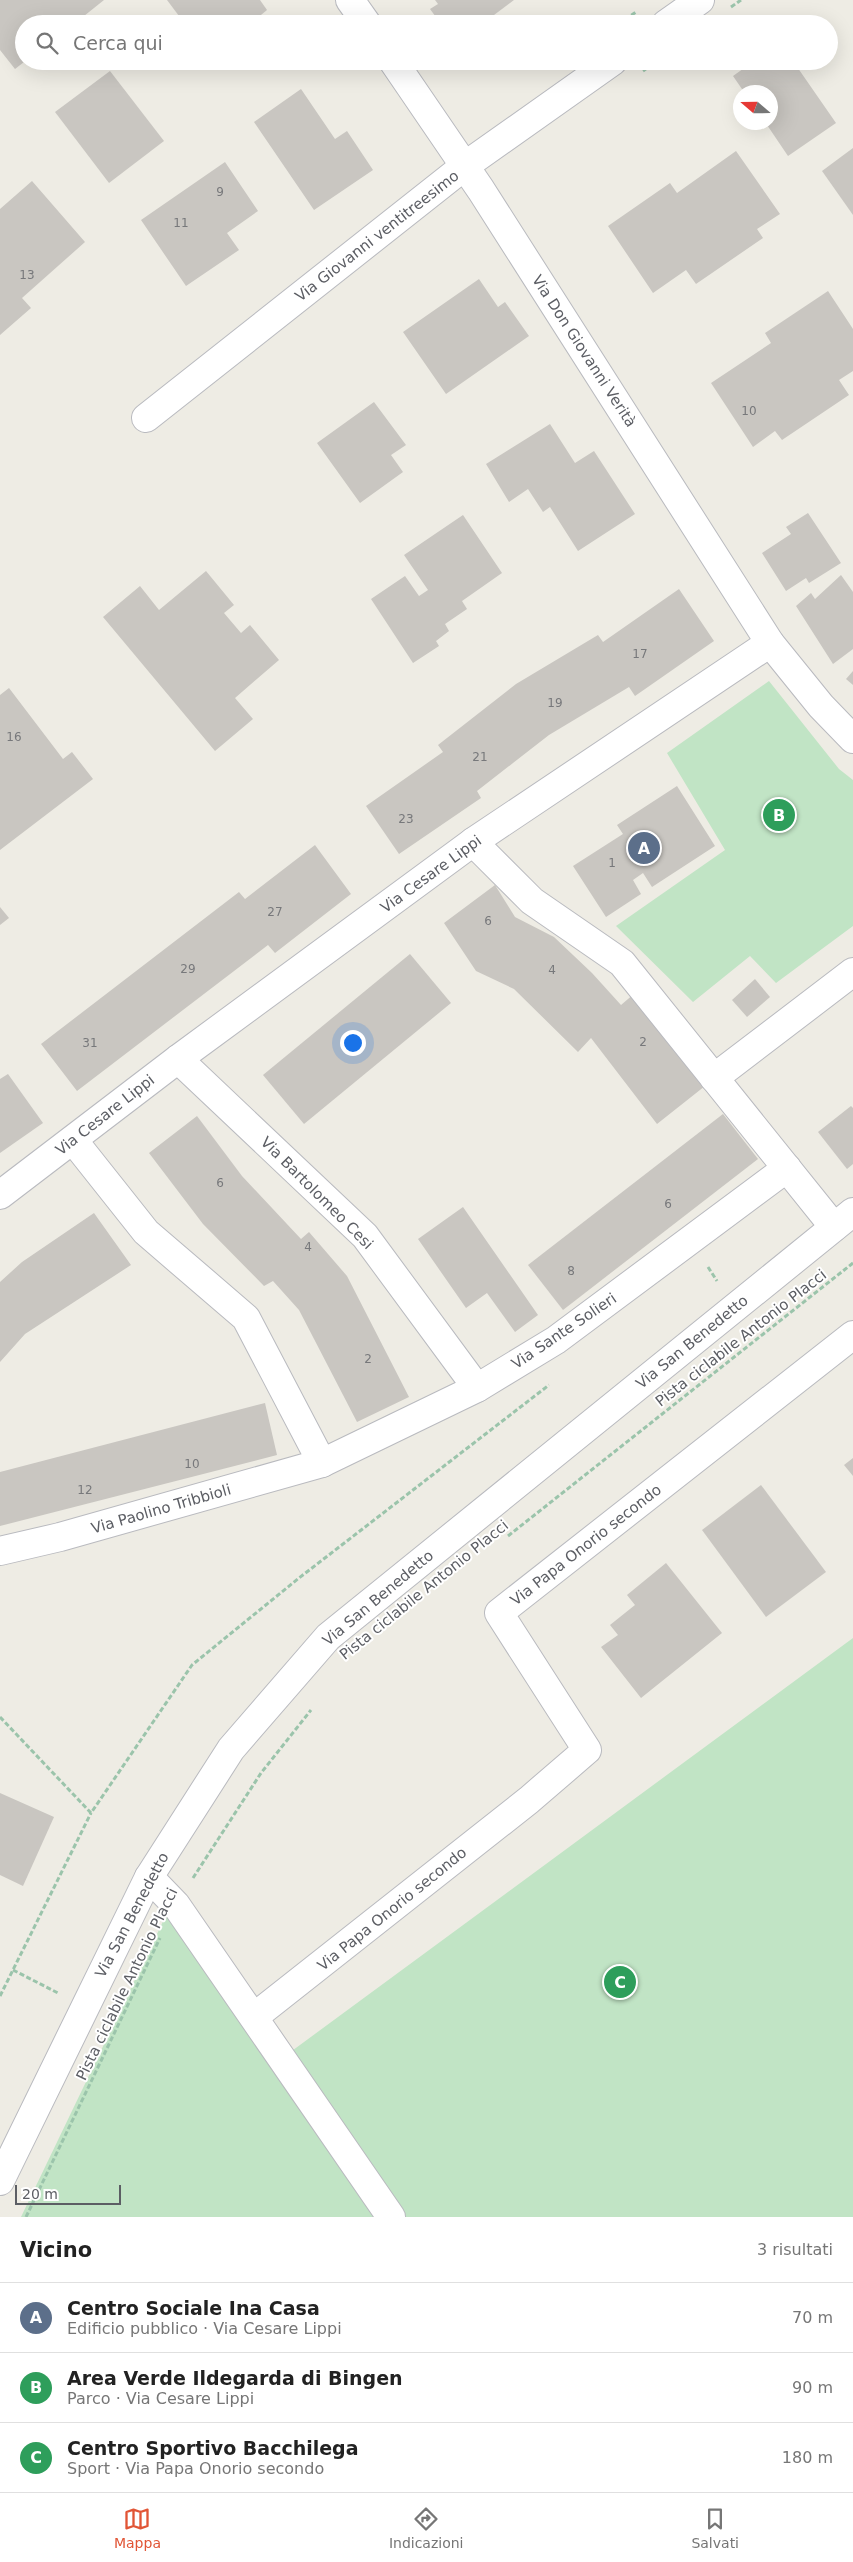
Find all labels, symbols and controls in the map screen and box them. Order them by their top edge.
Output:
search box [15,15,838,70]
icon: search [33,29,61,57]
text: Cerca qui [73,32,163,54]
north arrow [733,85,778,130]
street label: Via Giovanni ventitreesimo [292,167,462,305]
house number: 9 [216,185,224,199]
house number: 11 [173,216,189,230]
house number: 13 [19,268,35,282]
street label: Via Don Giovanni Verità [528,272,640,430]
house number: 10 [741,404,757,418]
house number: 17 [632,647,648,661]
house number: 19 [547,696,563,710]
house number: 16 [6,730,22,744]
house number: 21 [472,750,488,764]
pin: B [763,796,795,834]
house number: 23 [398,812,414,826]
pin: A [628,829,660,867]
street label: Via Cesare Lippi [377,831,485,917]
house number: 1 [608,856,616,870]
house number: 27 [267,905,283,919]
house number: 6 [484,914,492,928]
house number: 29 [180,962,196,976]
house number: 4 [548,963,556,977]
your location [340,1030,366,1056]
house number: 2 [639,1035,647,1049]
house number: 31 [82,1036,98,1050]
street label: Via Cesare Lippi [52,1071,158,1159]
street label: Via Bartolomeo Cesi [257,1133,377,1253]
house number: 6 [216,1176,224,1190]
house number: 6 [664,1197,672,1211]
house number: 4 [304,1240,312,1254]
house number: 8 [567,1264,575,1278]
street label: Pista ciclabile Antonio Placci [652,1266,830,1410]
street label: Via Sante Solieri [508,1289,620,1373]
street label: Via San Benedetto [632,1291,752,1393]
house number: 2 [364,1352,372,1366]
house number: 10 [184,1457,200,1471]
street label: Via Paolino Tribbioli [89,1480,233,1538]
street label: Via Papa Onorio secondo [507,1480,665,1610]
house number: 12 [77,1483,93,1497]
street label: Pista ciclabile Antonio Placci [336,1516,512,1664]
street label: Via San Benedetto [319,1546,437,1650]
street label: Via Papa Onorio secondo [314,1843,470,1975]
street label: Via San Benedetto [91,1849,173,1981]
street label: Pista ciclabile Antonio Placci [72,1885,182,2083]
pin: C [604,1963,636,2001]
scale bar [15,2182,121,2205]
text: 20 m [22,2186,58,2202]
text: Vicino [20,2238,92,2262]
text: 3 risultati [757,2240,833,2259]
text: Centro Sociale Ina Casa [67,2297,320,2319]
text: A [30,2308,42,2327]
text: 70 m [792,2308,833,2327]
text: Edificio pubblico · Via Cesare Lippi [67,2319,342,2338]
text: Area Verde Ildegarda di Bingen [67,2367,403,2389]
text: B [30,2378,42,2397]
text: 90 m [792,2378,833,2397]
text: Parco · Via Cesare Lippi [67,2389,254,2408]
text: Centro Sportivo Bacchilega [67,2437,359,2459]
text: C [30,2448,42,2467]
text: 180 m [782,2448,833,2467]
text: Sport · Via Papa Onorio secondo [67,2459,324,2478]
tab: Mappa [114,2505,161,2551]
tab: Indicazioni [389,2505,464,2551]
tab: Salvati [691,2505,739,2551]

